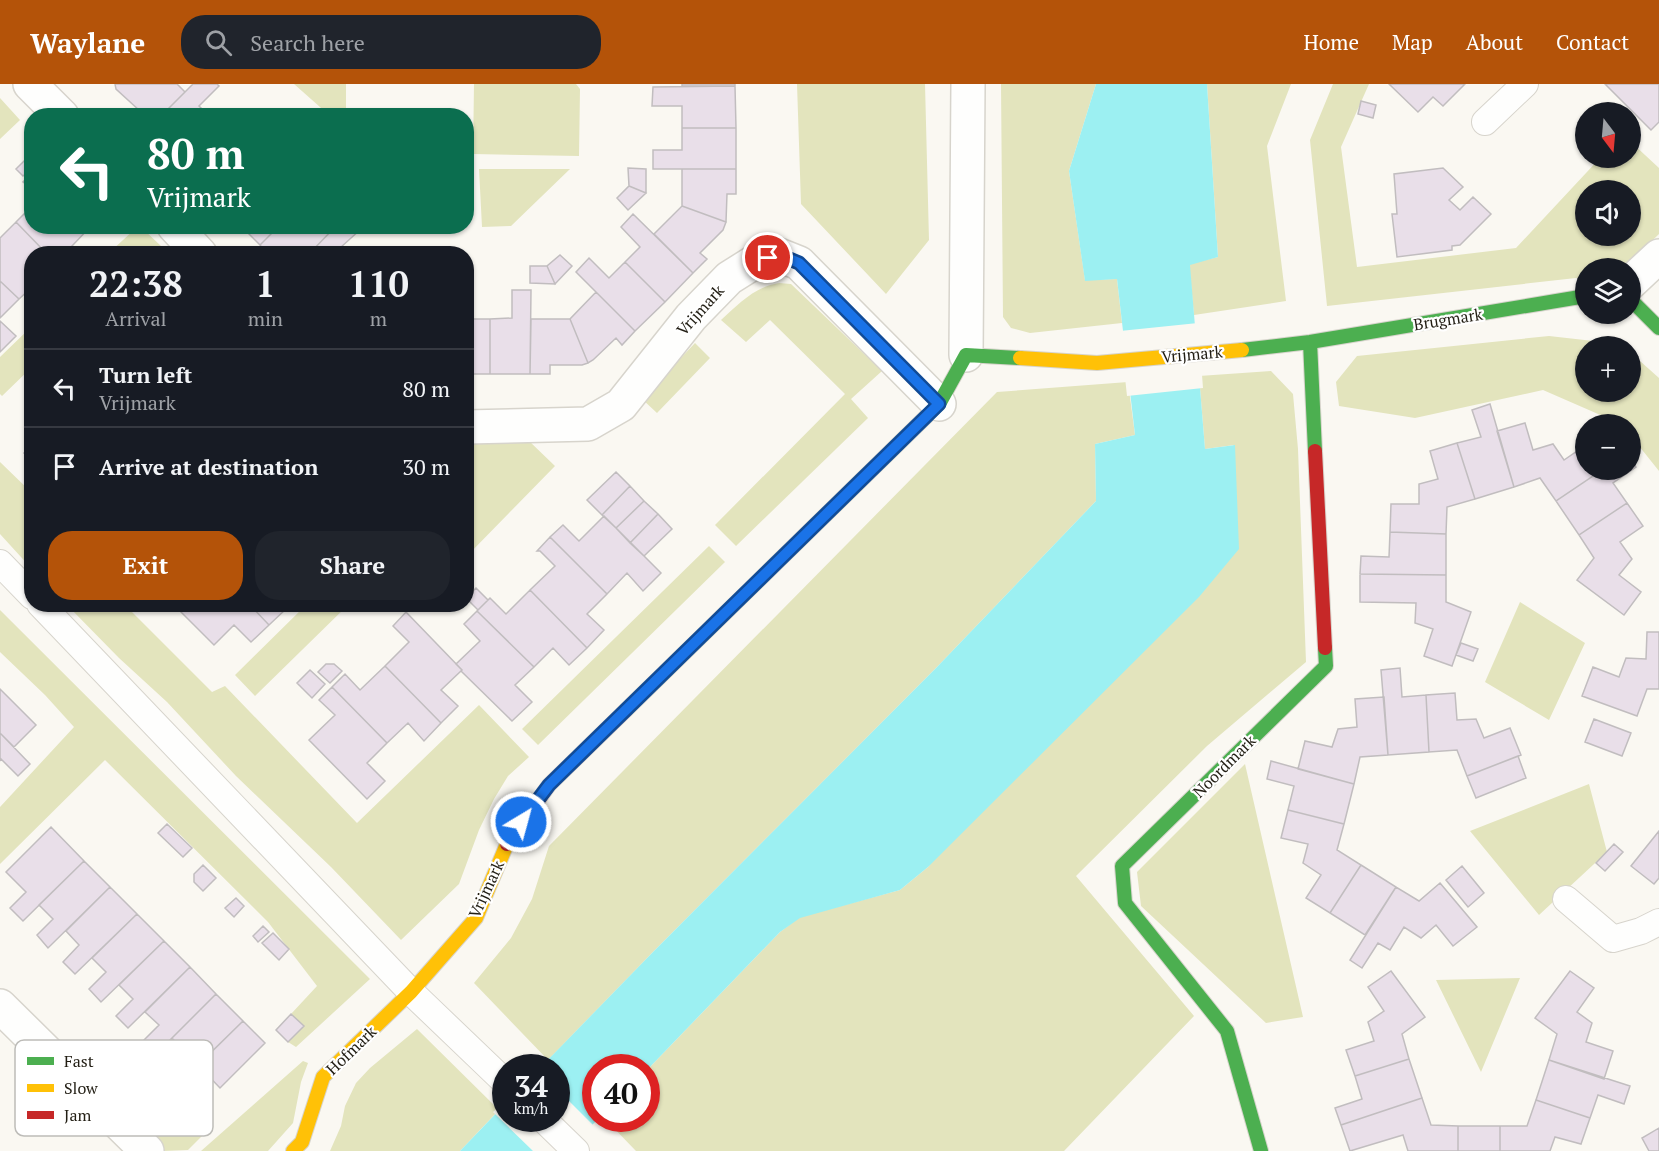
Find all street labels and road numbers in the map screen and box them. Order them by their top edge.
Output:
street label: Vrijmark [671,279,729,340]
street label: Brugmark [1412,303,1485,335]
street label: Vrijmark [1160,340,1224,368]
street label: Noordmark [1188,729,1261,802]
street label: Vrijmark [463,856,509,922]
street label: Hofmark [321,1020,382,1080]

